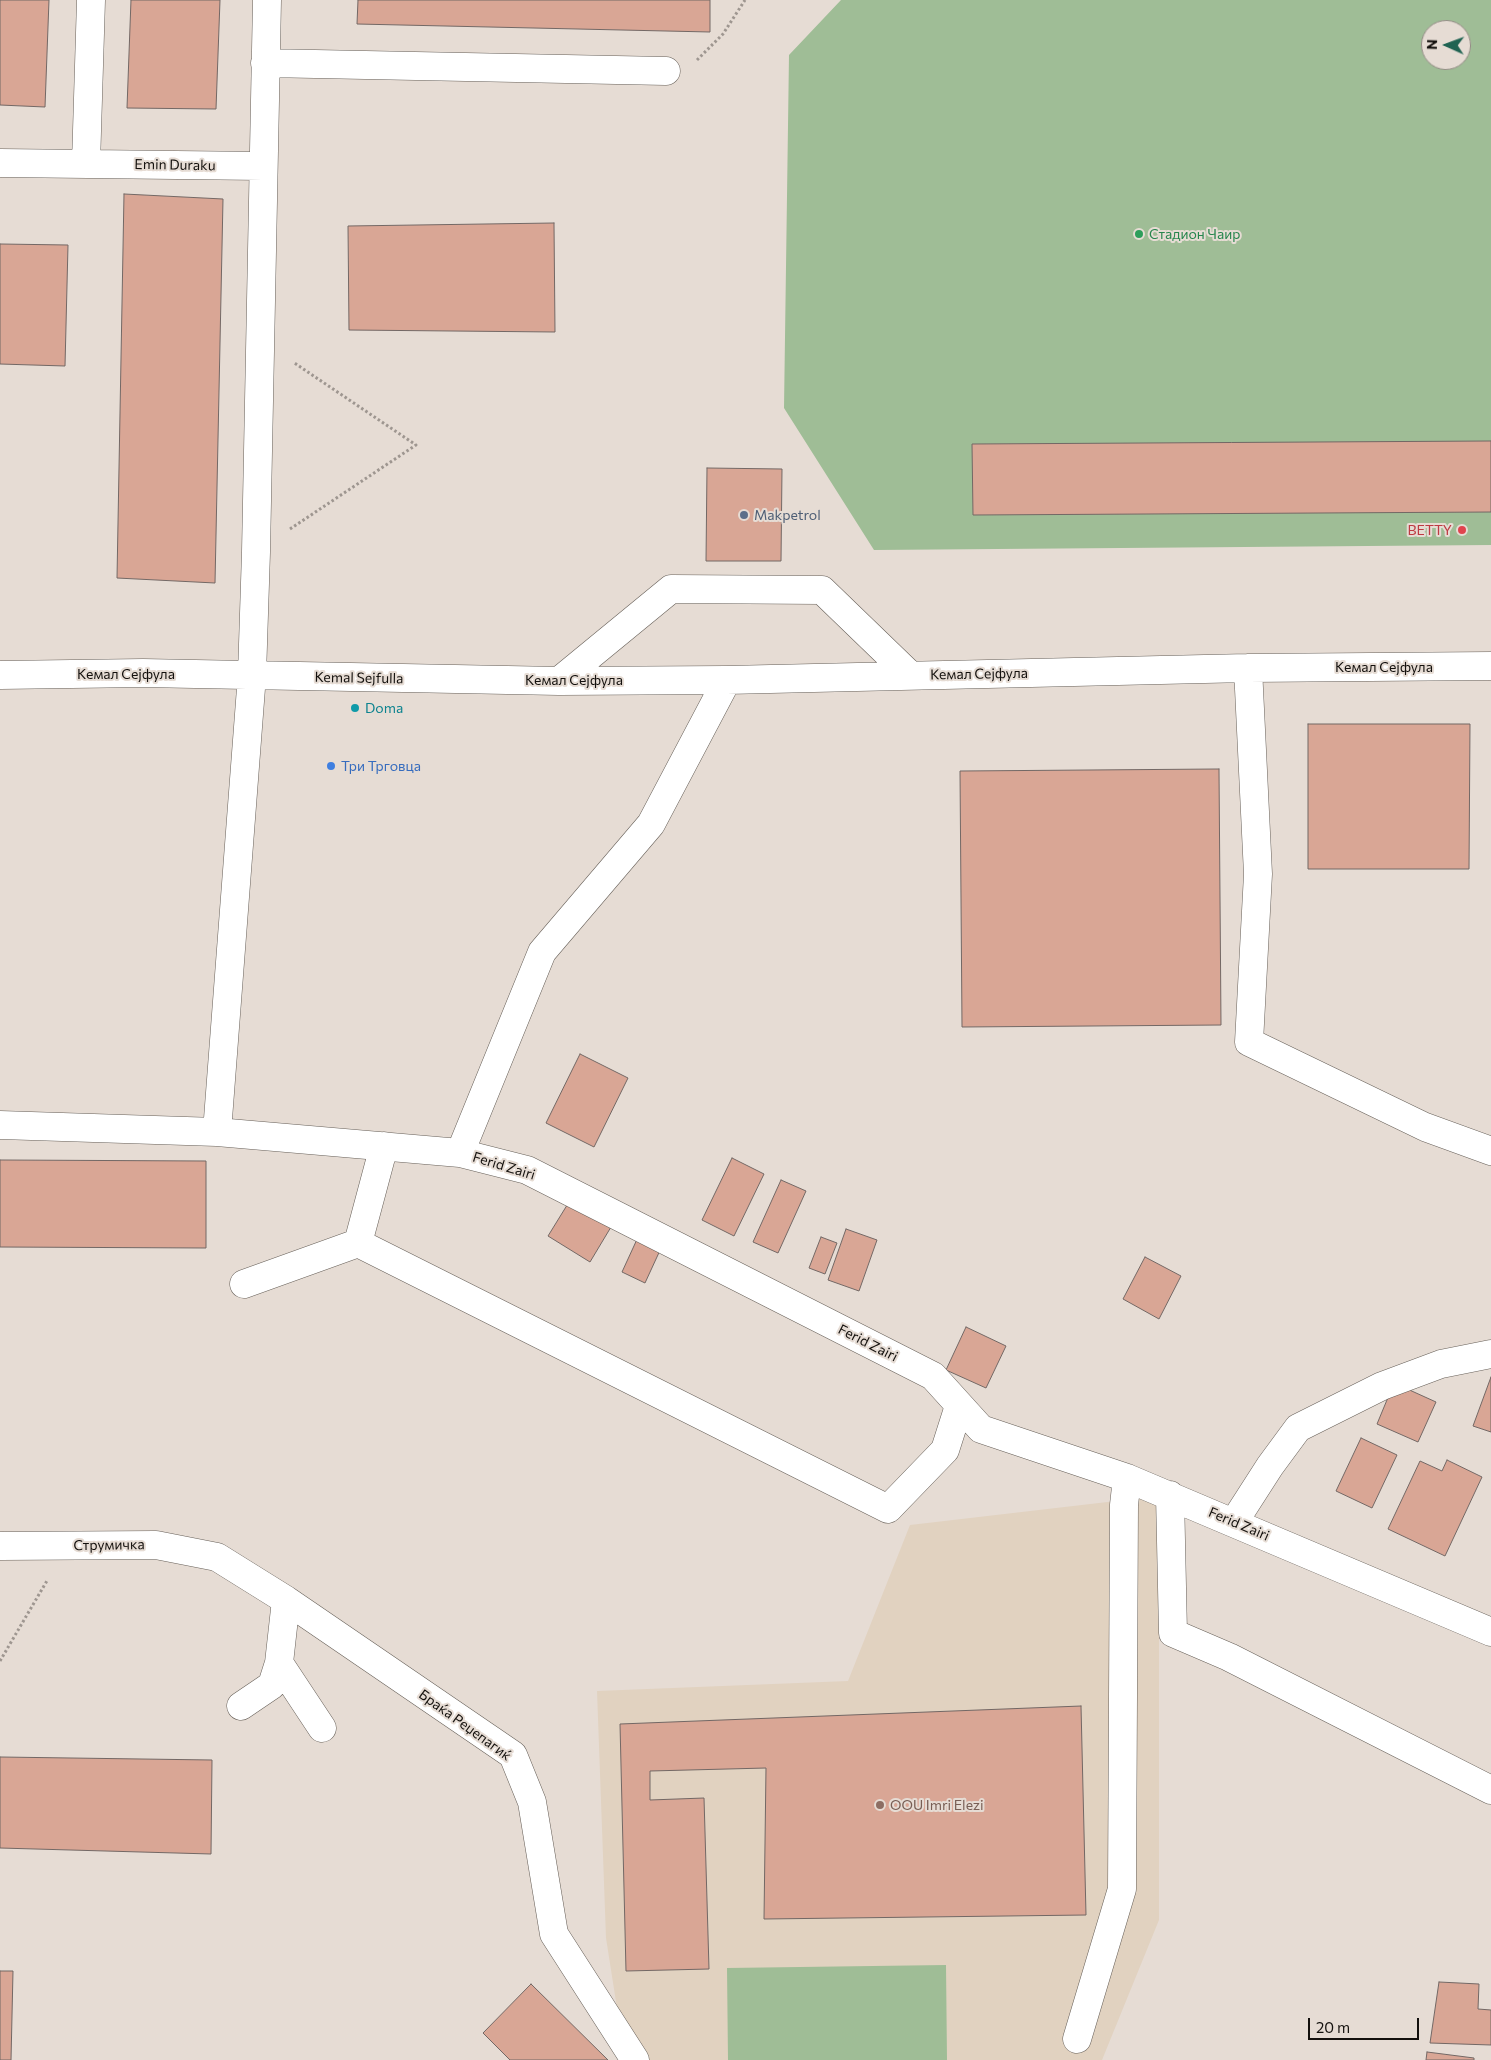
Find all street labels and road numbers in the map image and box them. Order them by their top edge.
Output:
street label: Emin Duraku [134,156,216,174]
street label: Кемал Сејфула [1335,659,1433,675]
street label: Кемал Сејфула [930,665,1028,683]
street label: Кемал Сејфула [77,666,175,682]
street label: Kemal Sejfulla [314,669,404,687]
street label: Кемал Сејфула [525,672,623,688]
street label: Ferid Zairi [471,1149,537,1183]
street label: Ferid Zairi [835,1321,901,1365]
street label: Ferid Zairi [1206,1504,1272,1544]
street label: Струмичка [73,1536,145,1554]
street label: Браќа Реџепагиќ [416,1686,514,1764]

